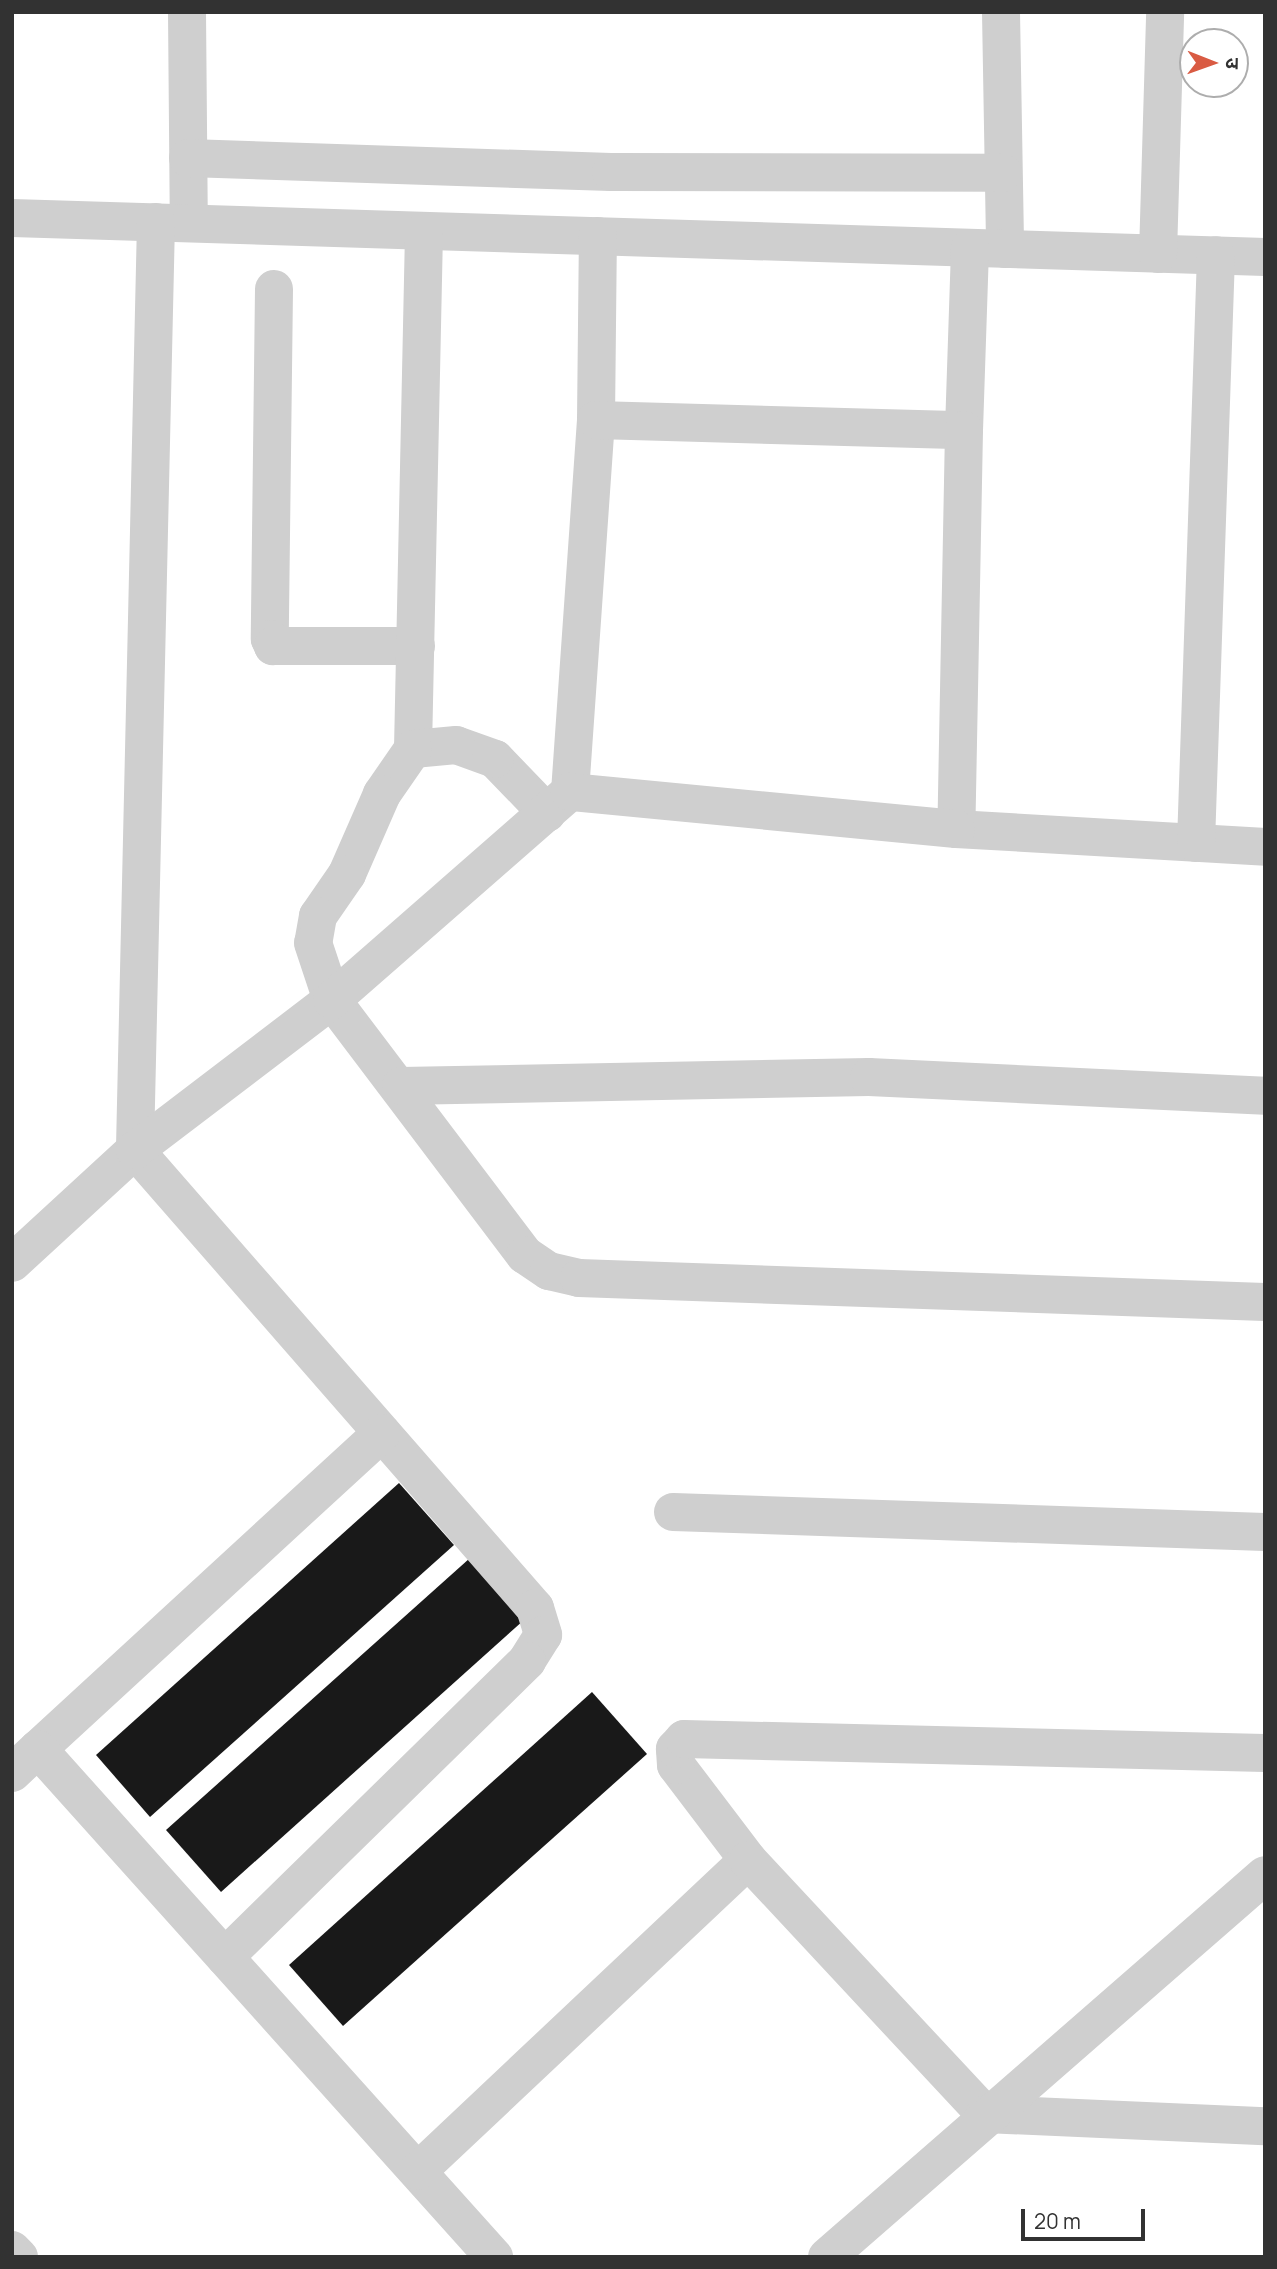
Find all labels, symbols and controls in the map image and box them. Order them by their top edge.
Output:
north arrow [1179,28,1249,98]
text: उ [1220,58,1246,69]
scale bar [1025,2196,1149,2240]
text: 20 m [1034,2207,1081,2235]

